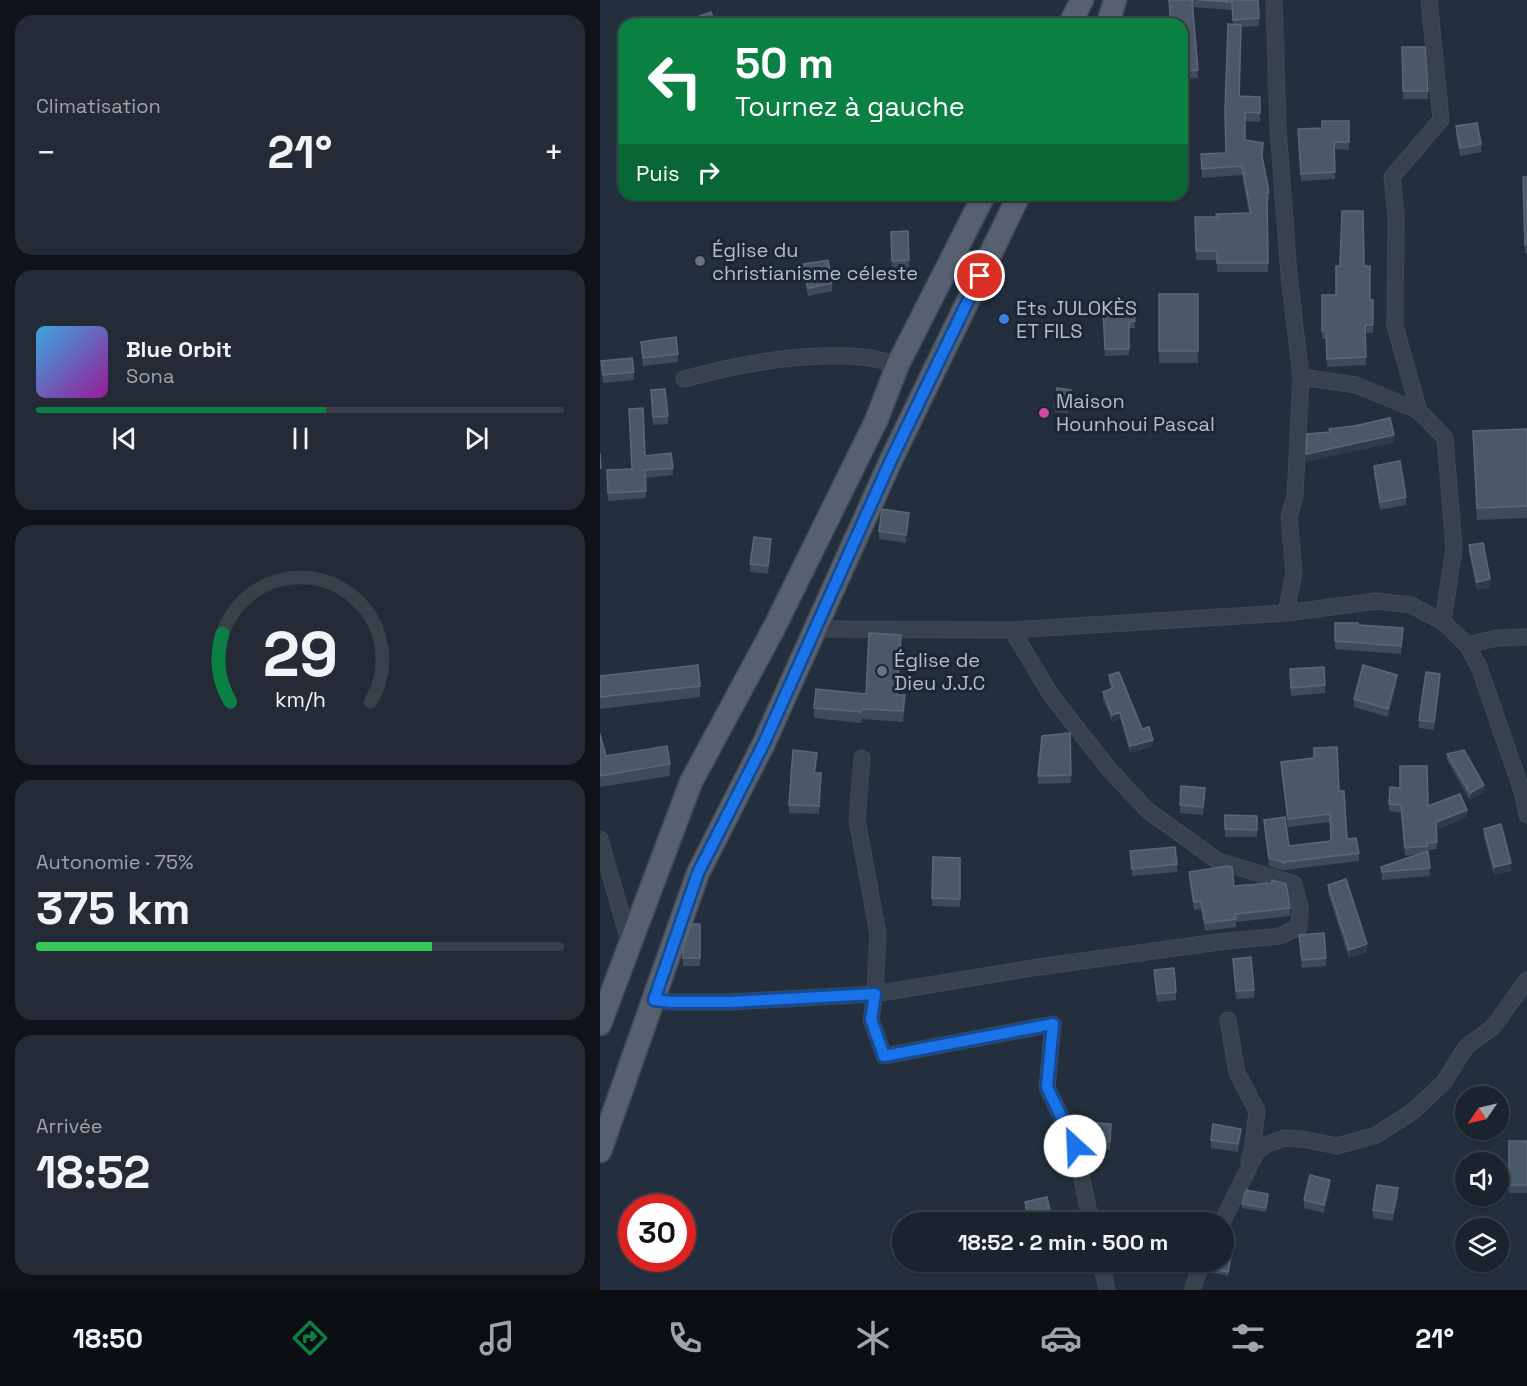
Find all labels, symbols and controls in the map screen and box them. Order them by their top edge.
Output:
text: 50 m [735,37,834,90]
icon: left [636,42,714,120]
text: Tournez à gauche [735,89,965,124]
text: Climatisation [36,93,161,119]
text: 21° [268,124,332,181]
text: − [36,132,56,174]
text: + [544,132,564,174]
icon: right [692,156,725,189]
text: Puis [636,159,680,187]
place label: Église du christianisme céleste [712,237,918,286]
pin [954,250,1005,301]
marker: Église du christianisme céleste [693,254,707,268]
icon: arrive [963,259,996,292]
place label: Ets JULOKÈS ET FILS [1016,295,1137,344]
marker: Ets JULOKÈS ET FILS [997,312,1011,326]
text: Blue Orbit [126,335,232,363]
text: Sona [126,363,174,389]
place label: Maison Hounhoui Pascal [1056,388,1215,437]
marker: Maison Hounhoui Pascal [1037,406,1051,420]
icon: previous [108,422,141,455]
icon: pause [284,422,317,455]
icon: next [460,422,493,455]
text: 29 [262,615,338,694]
place label: Église de Dieu J.J.C [894,647,985,696]
marker: Église de Dieu J.J.C [875,664,889,678]
text: km/h [274,686,326,713]
text: Autonomie · 75% [36,849,193,875]
text: 375 km [36,880,191,937]
north arrow [1455,1086,1509,1140]
map controls [1455,1086,1509,1272]
text: Arrivée [36,1113,103,1139]
position arrow [1043,1114,1107,1178]
text: 18:52 [36,1144,150,1201]
button: sound [1455,1152,1509,1206]
speed limit sign: 30 [618,1194,696,1272]
button: layers [1455,1218,1509,1272]
text: 18:52 · 2 min · 500 m [958,1228,1168,1256]
icon: directions [289,1317,331,1359]
icon: music [476,1317,518,1359]
icon: phone [664,1317,706,1359]
icon: climate [852,1317,894,1359]
icon: car [1040,1317,1082,1359]
icon: filters [1227,1317,1269,1359]
text: 18:50 [73,1321,143,1356]
text: 21° [1415,1321,1454,1356]

